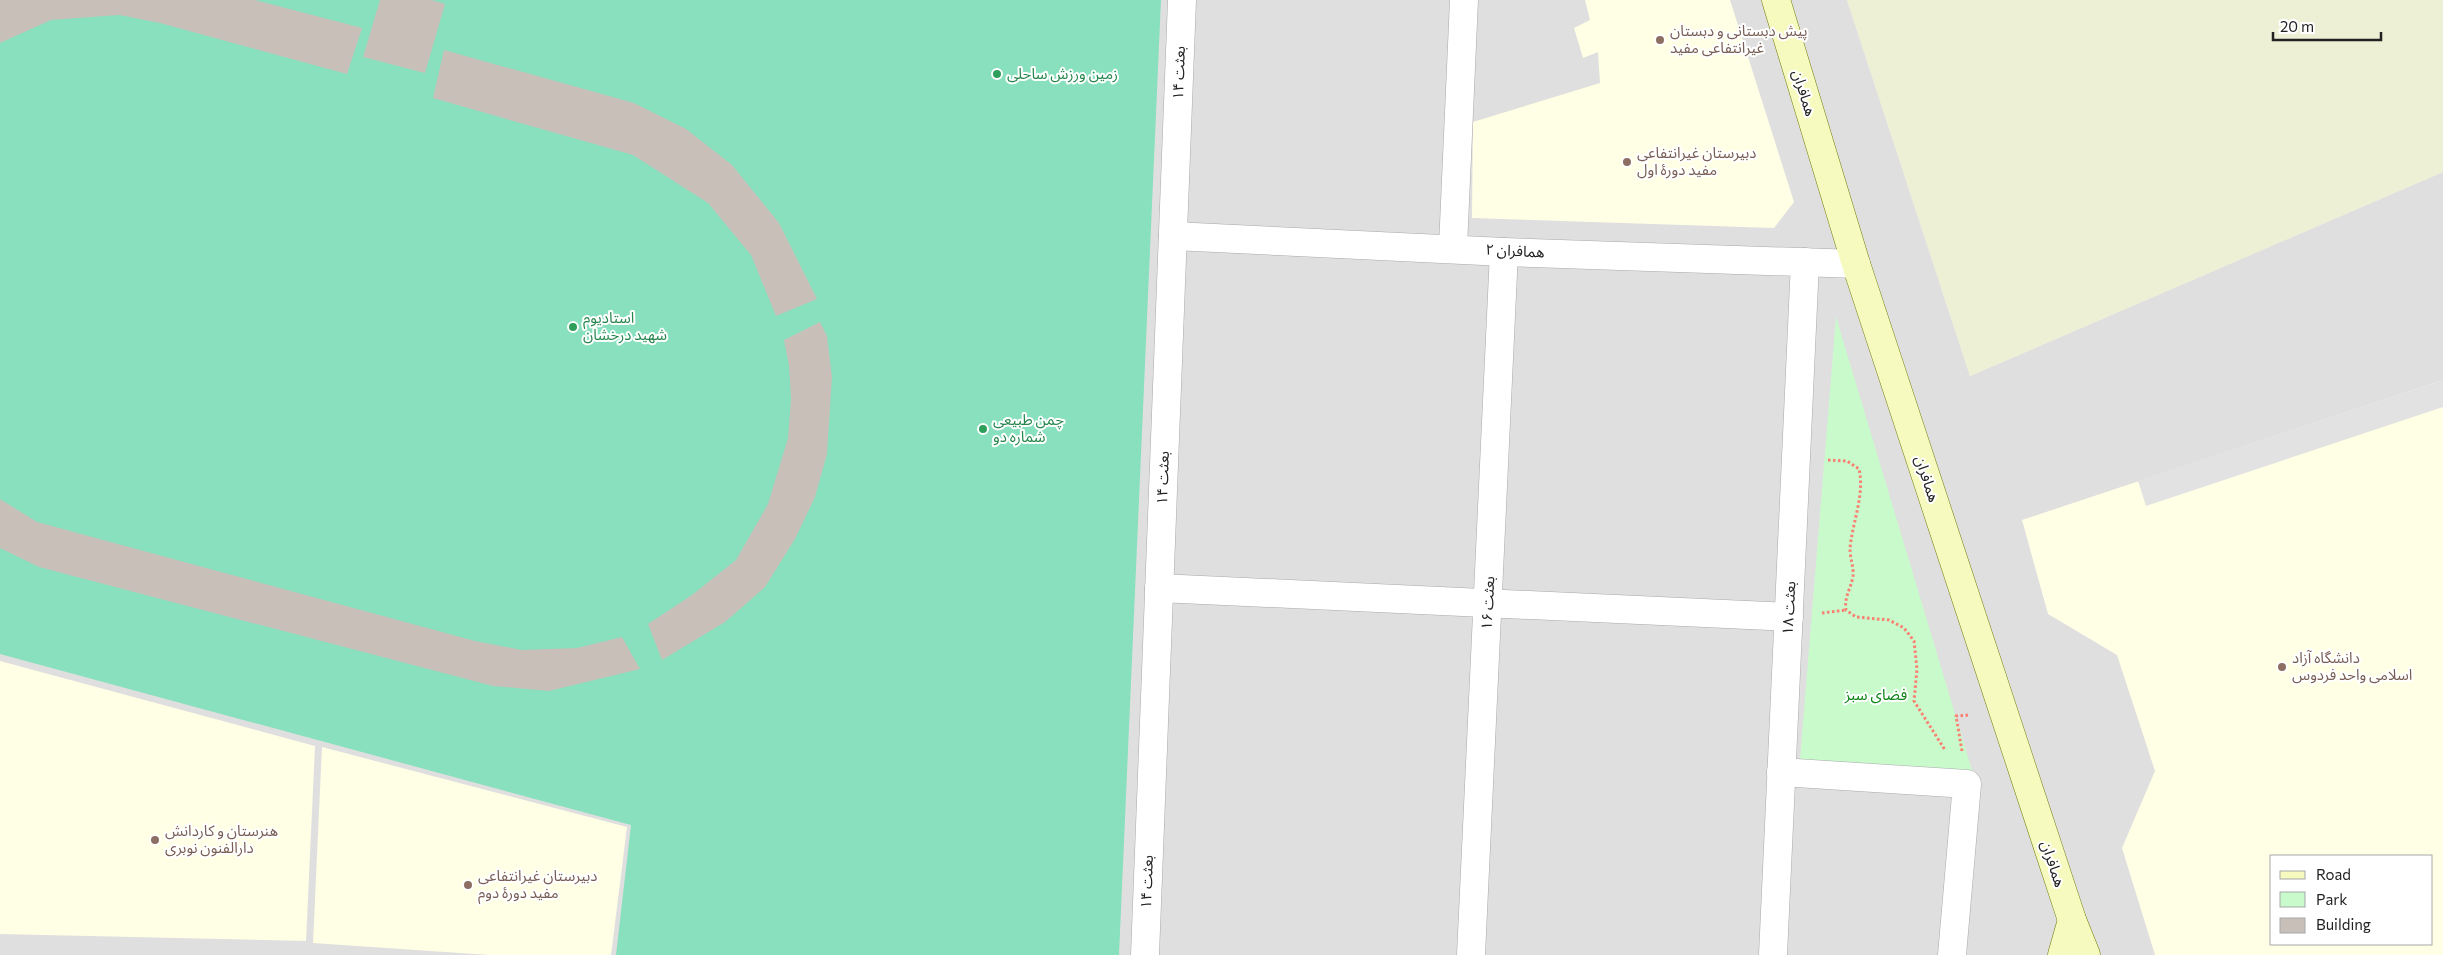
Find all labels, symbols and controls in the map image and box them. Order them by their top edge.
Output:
scale bar [2273,10,2380,42]
text: 20 m [2280,17,2314,35]
place label: پیش دبستانی و دبستان غیرانتفاعی مفید [1670,21,1808,57]
marker: پیش دبستانی و دبستان غیرانتفاعی مفید [1654,34,1666,46]
street label: بعثت ۱۴ [1168,46,1188,100]
place label: زمین ورزش ساحلی [1007,64,1118,83]
street label: همافران [1788,67,1821,118]
marker: زمین ورزش ساحلی [991,68,1003,80]
place label: دبیرستان غیرانتفاعی مفید دورهٔ اول [1637,143,1756,179]
marker: دبیرستان غیرانتفاعی مفید دورهٔ اول [1621,156,1633,168]
street label: همافران ۲ [1485,239,1545,262]
place label: استادیوم شهید درخشان [583,308,667,344]
marker: استادیوم شهید درخشان [567,321,579,333]
place label: چمن طبیعی شماره دو [993,410,1064,446]
marker: چمن طبیعی شماره دو [977,423,989,435]
street label: بعثت ۱۴ [1152,451,1172,505]
street label: همافران [1911,453,1944,504]
street label: بعثت ۱۶ [1477,576,1497,630]
street label: بعثت ۱۸ [1778,581,1798,635]
place label: دانشگاه آزاد اسلامی واحد فردوس [2292,648,2412,684]
marker: دانشگاه آزاد اسلامی واحد فردوس [2276,661,2288,673]
park label: فضای سبز [1844,685,1907,704]
place label: هنرستان و کاردانش دارالفنون نوبری [165,821,278,857]
marker: هنرستان و کاردانش دارالفنون نوبری [149,834,161,846]
street label: همافران [2037,838,2070,889]
street label: بعثت ۱۴ [1136,855,1156,909]
legend [2270,855,2433,945]
text: Road [2316,865,2351,883]
place label: دبیرستان غیرانتفاعی مفید دورهٔ دوم [478,866,597,904]
marker: دبیرستان غیرانتفاعی مفید دورهٔ دوم [462,879,474,891]
text: Park [2316,890,2347,908]
text: Building [2316,915,2371,933]

